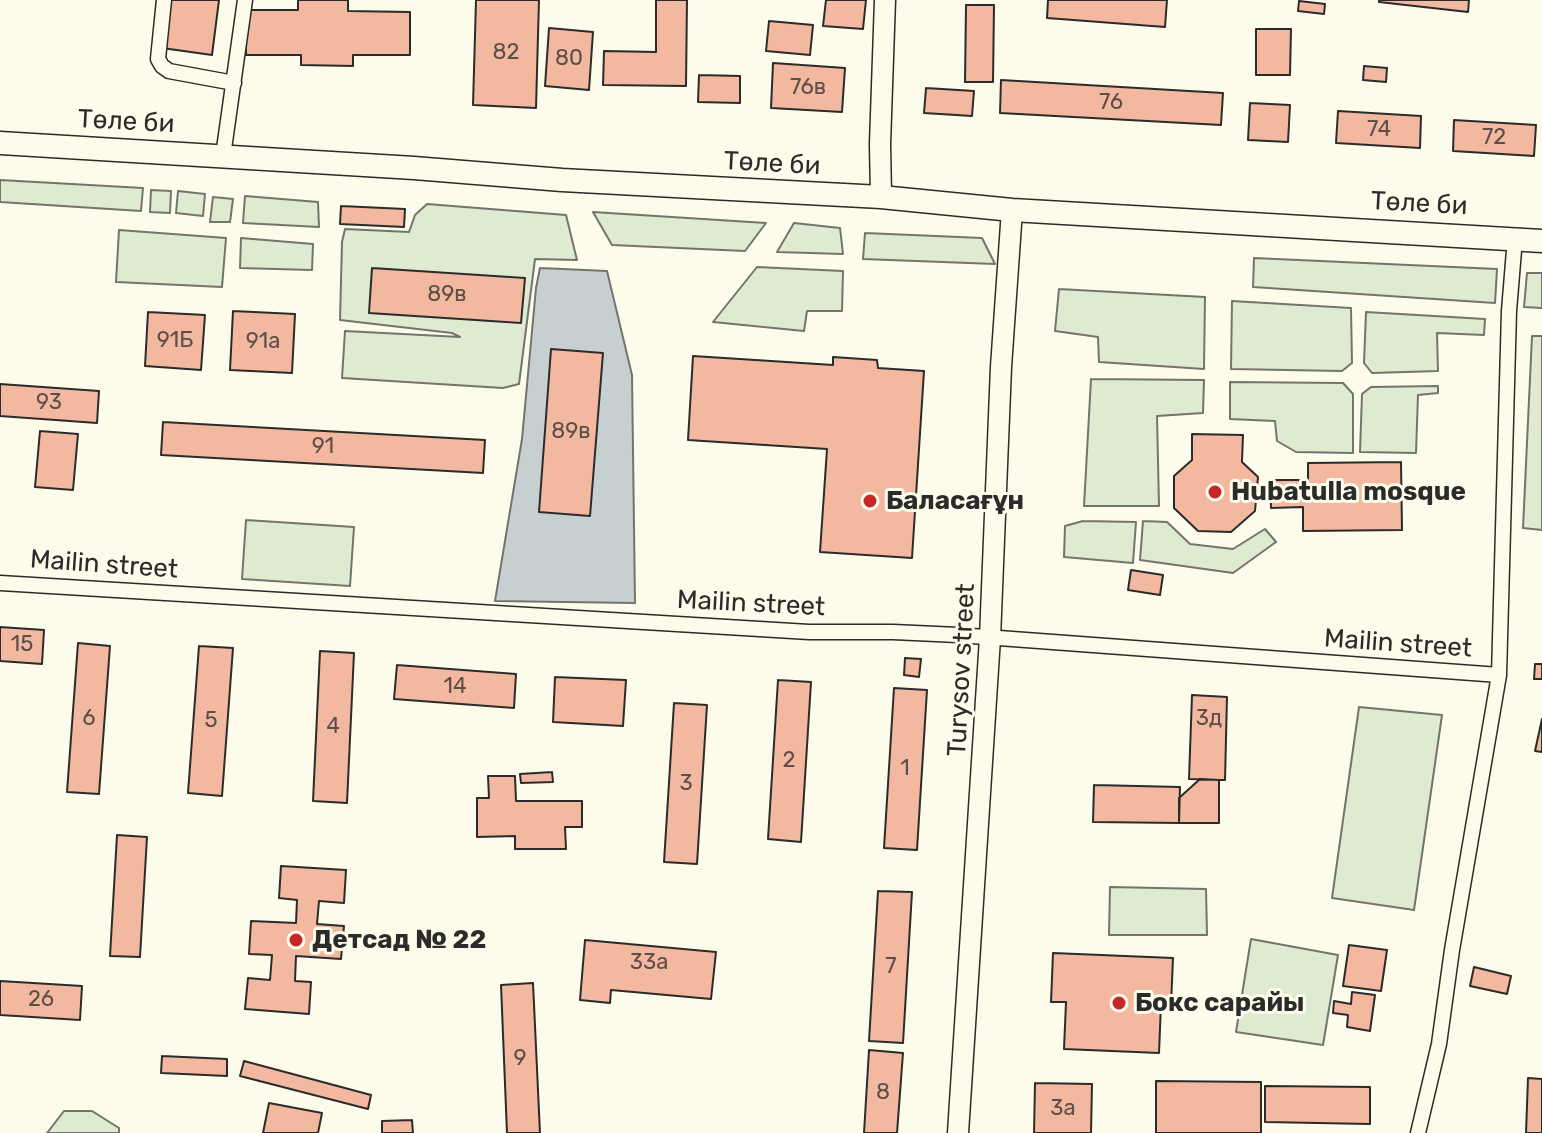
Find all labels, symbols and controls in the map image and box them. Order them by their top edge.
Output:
house number: 82 [493,40,519,66]
house number: 80 [555,46,583,72]
house number: 76в [790,75,826,101]
house number: 76 [1099,90,1123,116]
street label: Төле би [77,104,175,140]
house number: 74 [1367,117,1391,143]
house number: 72 [1482,125,1506,151]
street label: Төле би [723,146,821,182]
street label: Төле би [1370,186,1468,222]
house number: 89в [427,282,467,308]
house number: 91Б [157,328,193,354]
house number: 91а [246,329,280,355]
house number: 93 [36,390,62,416]
house number: 89в [551,419,591,445]
house number: 91 [312,434,334,460]
place label: Hubatulla mosque [1231,476,1466,508]
marker: Hubatulla mosque [1206,483,1224,501]
place label: Баласағұн [886,485,1024,517]
marker: Баласағұн [861,492,879,510]
street label: Mailin street [29,544,179,586]
street label: Turysov street [942,583,982,757]
street label: Mailin street [676,585,826,623]
street label: Mailin street [1323,623,1473,665]
house number: 15 [11,632,33,658]
house number: 14 [443,674,467,700]
house number: 6 [82,706,96,732]
house number: 3д [1196,706,1222,732]
house number: 5 [204,708,218,734]
house number: 4 [326,714,340,740]
house number: 2 [783,748,795,774]
house number: 1 [900,756,910,782]
house number: 3 [679,771,693,797]
place label: Детсад № 22 [312,924,486,956]
marker: Детсад № 22 [287,931,305,949]
house number: 33а [630,950,668,976]
house number: 7 [885,954,897,980]
house number: 26 [28,987,54,1013]
place label: Бокс сарайы [1135,987,1304,1019]
marker: Бокс сарайы [1110,994,1128,1012]
house number: 9 [513,1046,527,1072]
house number: 8 [876,1080,890,1106]
house number: 3а [1050,1096,1076,1122]

